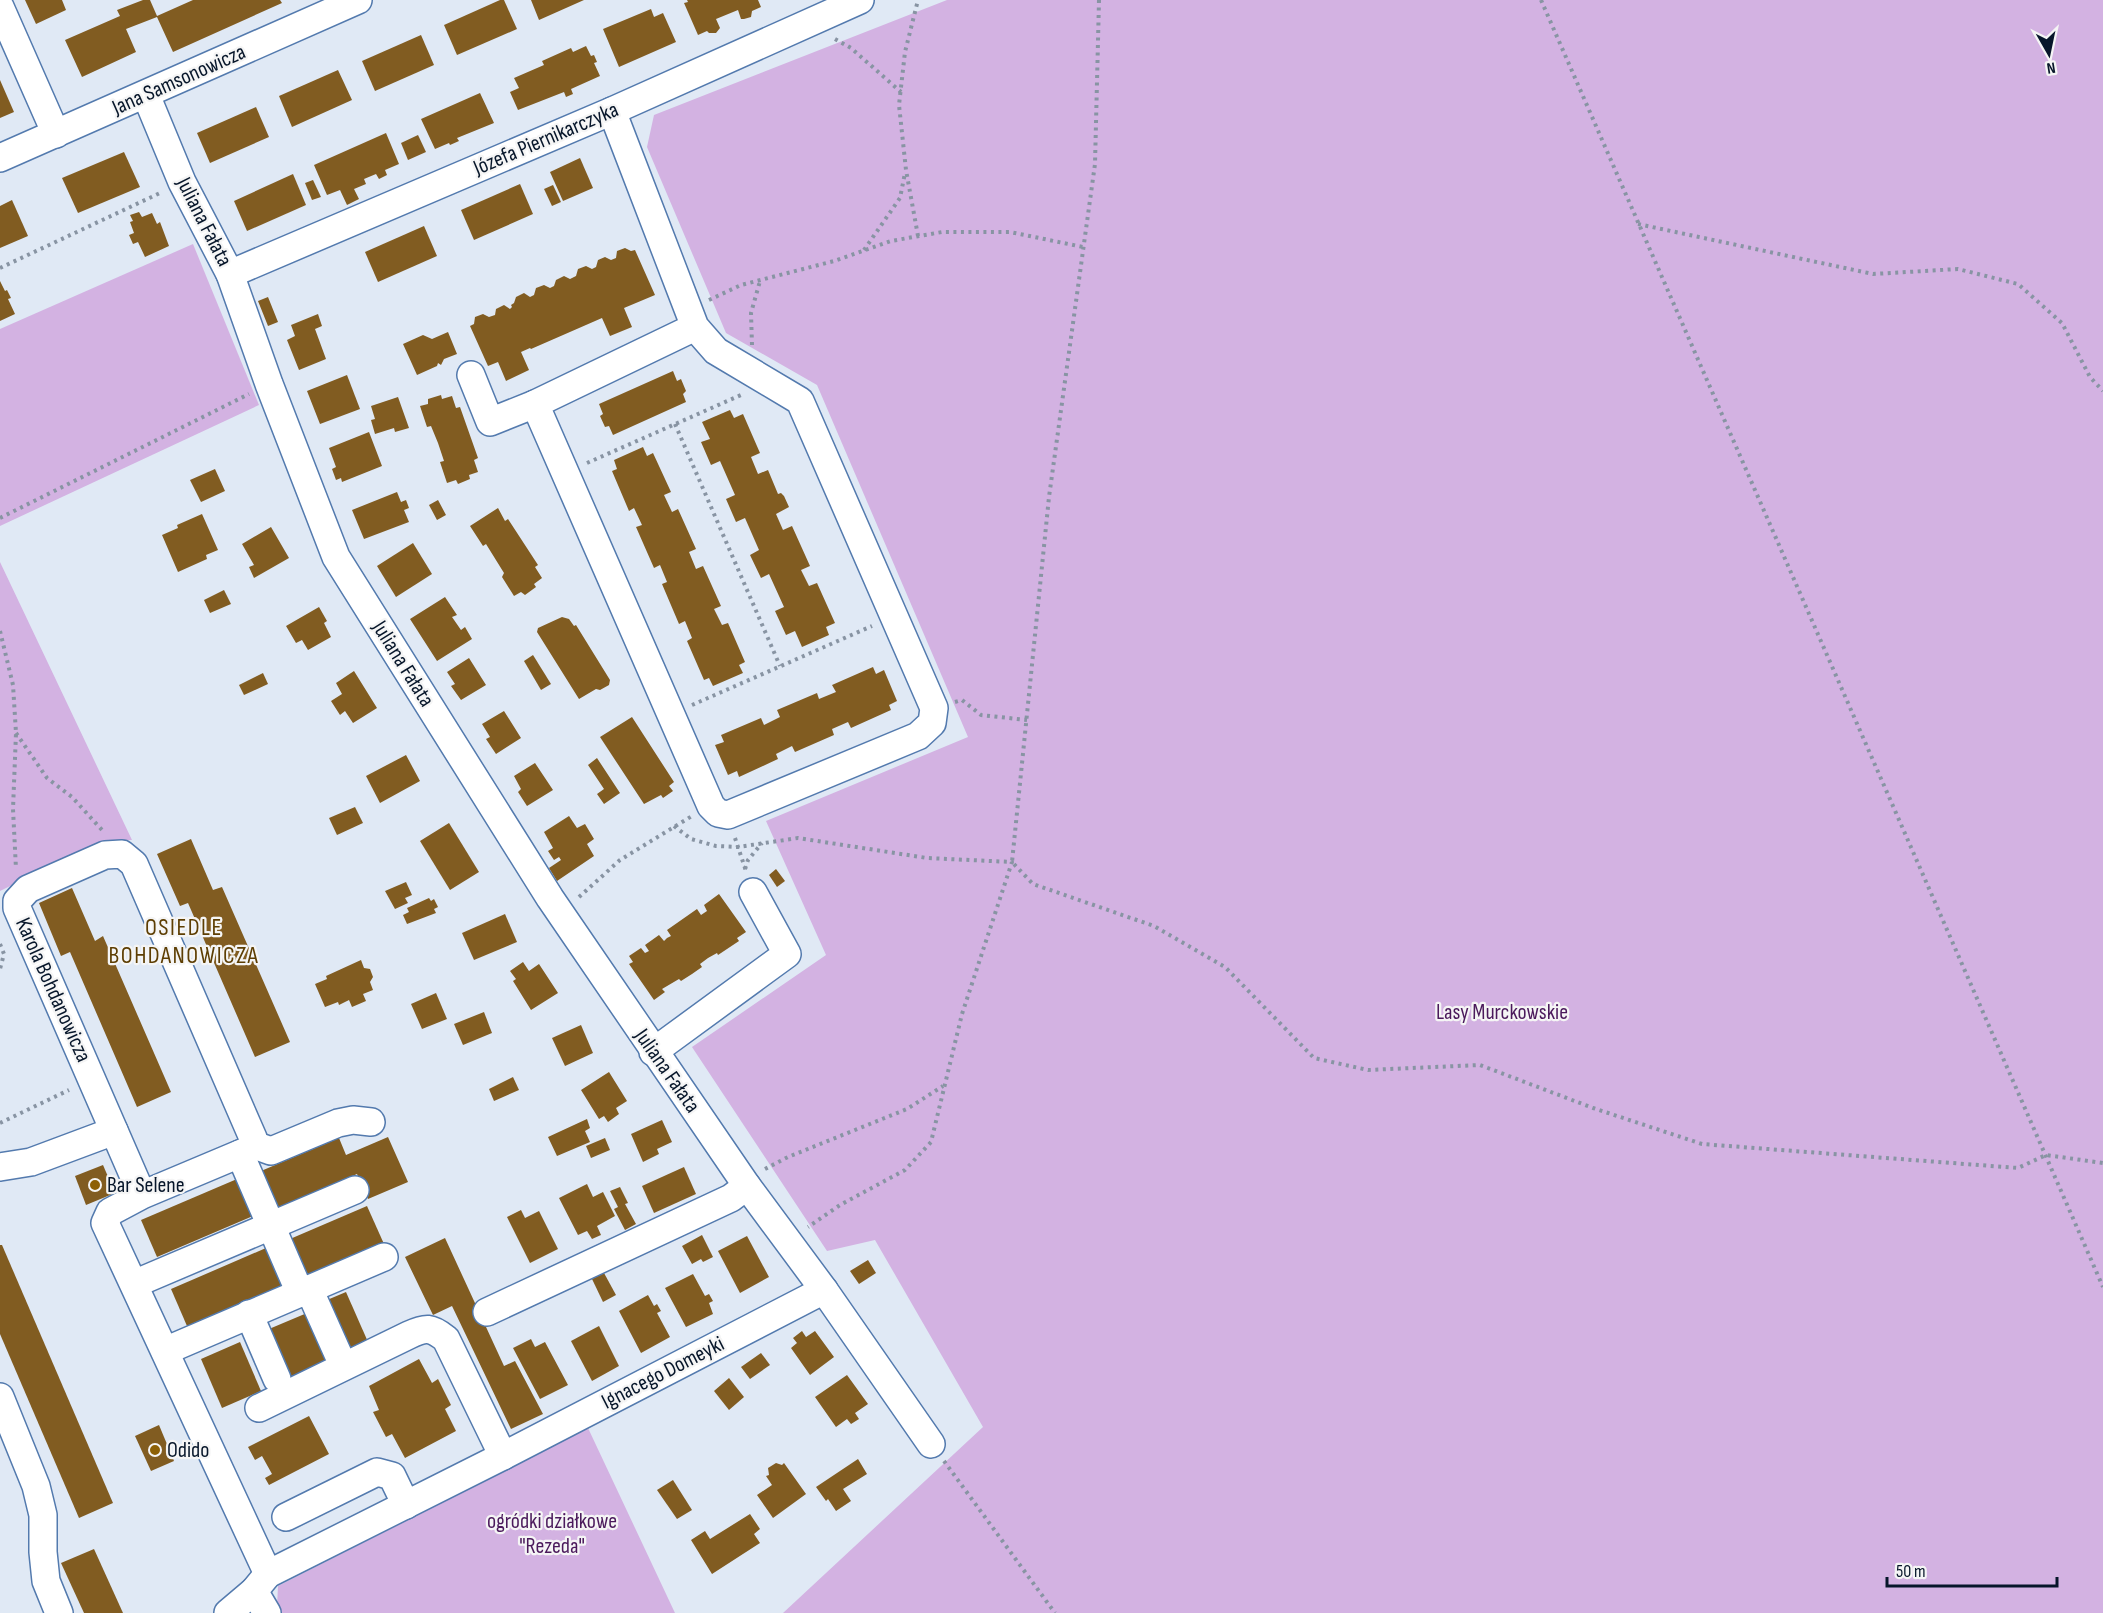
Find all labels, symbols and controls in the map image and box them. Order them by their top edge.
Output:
north arrow [2019,24,2079,84]
street label: Jana Samsonowicza [107,39,250,122]
text: N [2045,57,2057,77]
street label: Józefa Piernikarczyka [469,96,623,182]
street label: Juliana Fałata [170,172,238,271]
street label: Juliana Fałata [366,615,440,712]
district label: OSIEDLE BOHDANOWICZA [109,913,259,970]
street label: Karola Bohdanowicza [9,914,97,1066]
park label: Lasy Murckowskie [1436,999,1568,1026]
street label: Juliana Fałata [628,1023,706,1118]
place label: Bar Selene [107,1172,185,1199]
marker: Bar Selene [88,1178,102,1192]
street label: Ignacego Domeyki [597,1331,729,1415]
place label: Odido [167,1437,209,1464]
marker: Odido [148,1443,162,1457]
park label: ogródki działkowe "Rezeda" [487,1508,617,1560]
scale bar [1887,1550,2056,1588]
text: 50 m [1896,1561,1926,1582]

